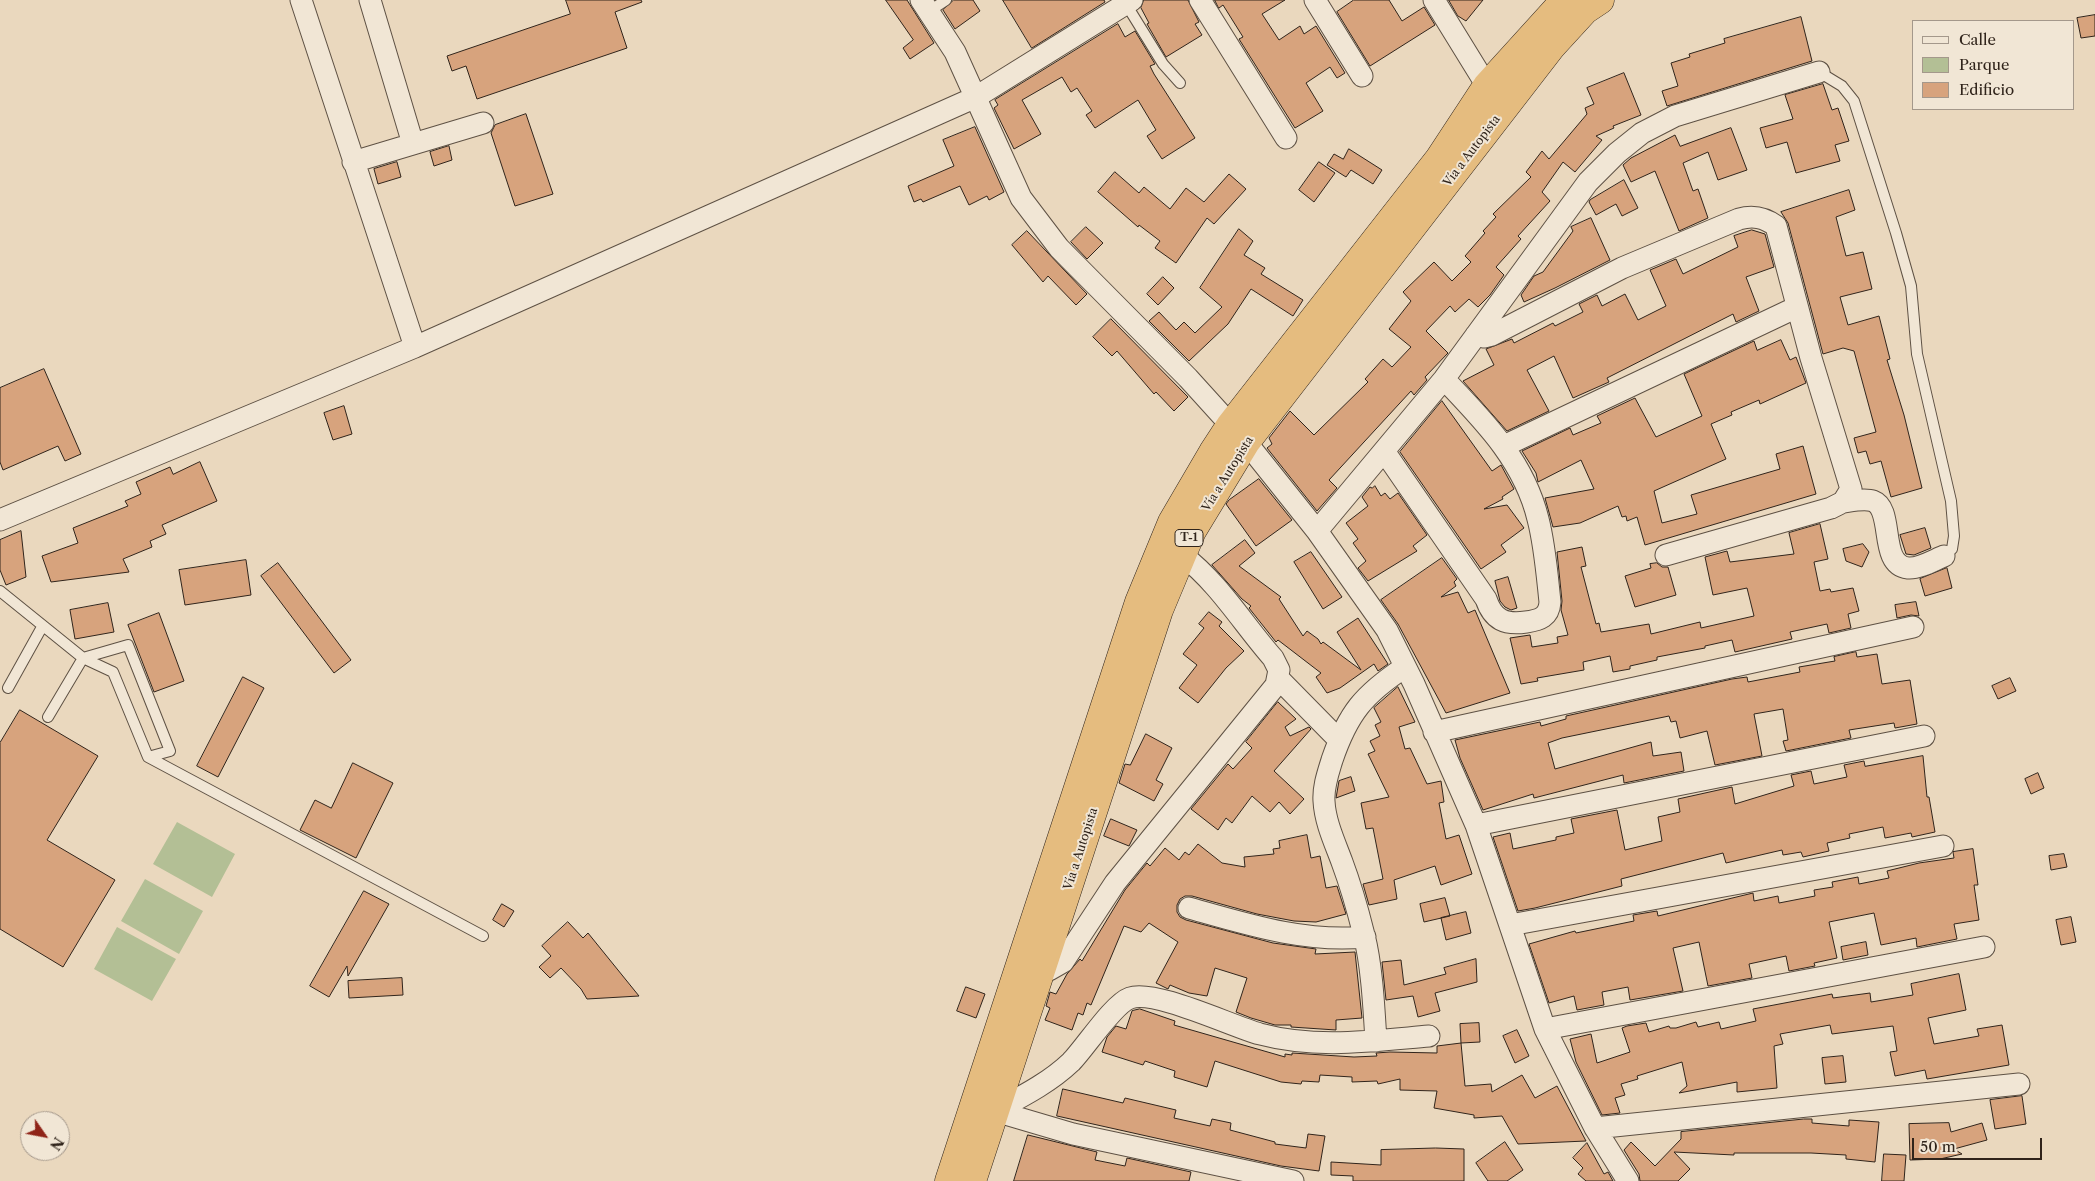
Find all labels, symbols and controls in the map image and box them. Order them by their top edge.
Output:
legend [1912,20,2075,110]
text: Calle [1959,30,1996,49]
text: Parque [1959,55,2009,74]
text: Edificio [1959,80,2014,99]
street label: Vía a Autopista [1440,112,1504,190]
street label: Vía a Autopista [1199,434,1257,514]
road number: T-1 [1175,530,1203,546]
street label: Vía a Autopista [1061,806,1101,892]
north arrow [20,1111,70,1161]
scale bar [1915,1128,2045,1160]
text: N [46,1134,68,1154]
text: 50 m [1920,1137,1956,1156]

